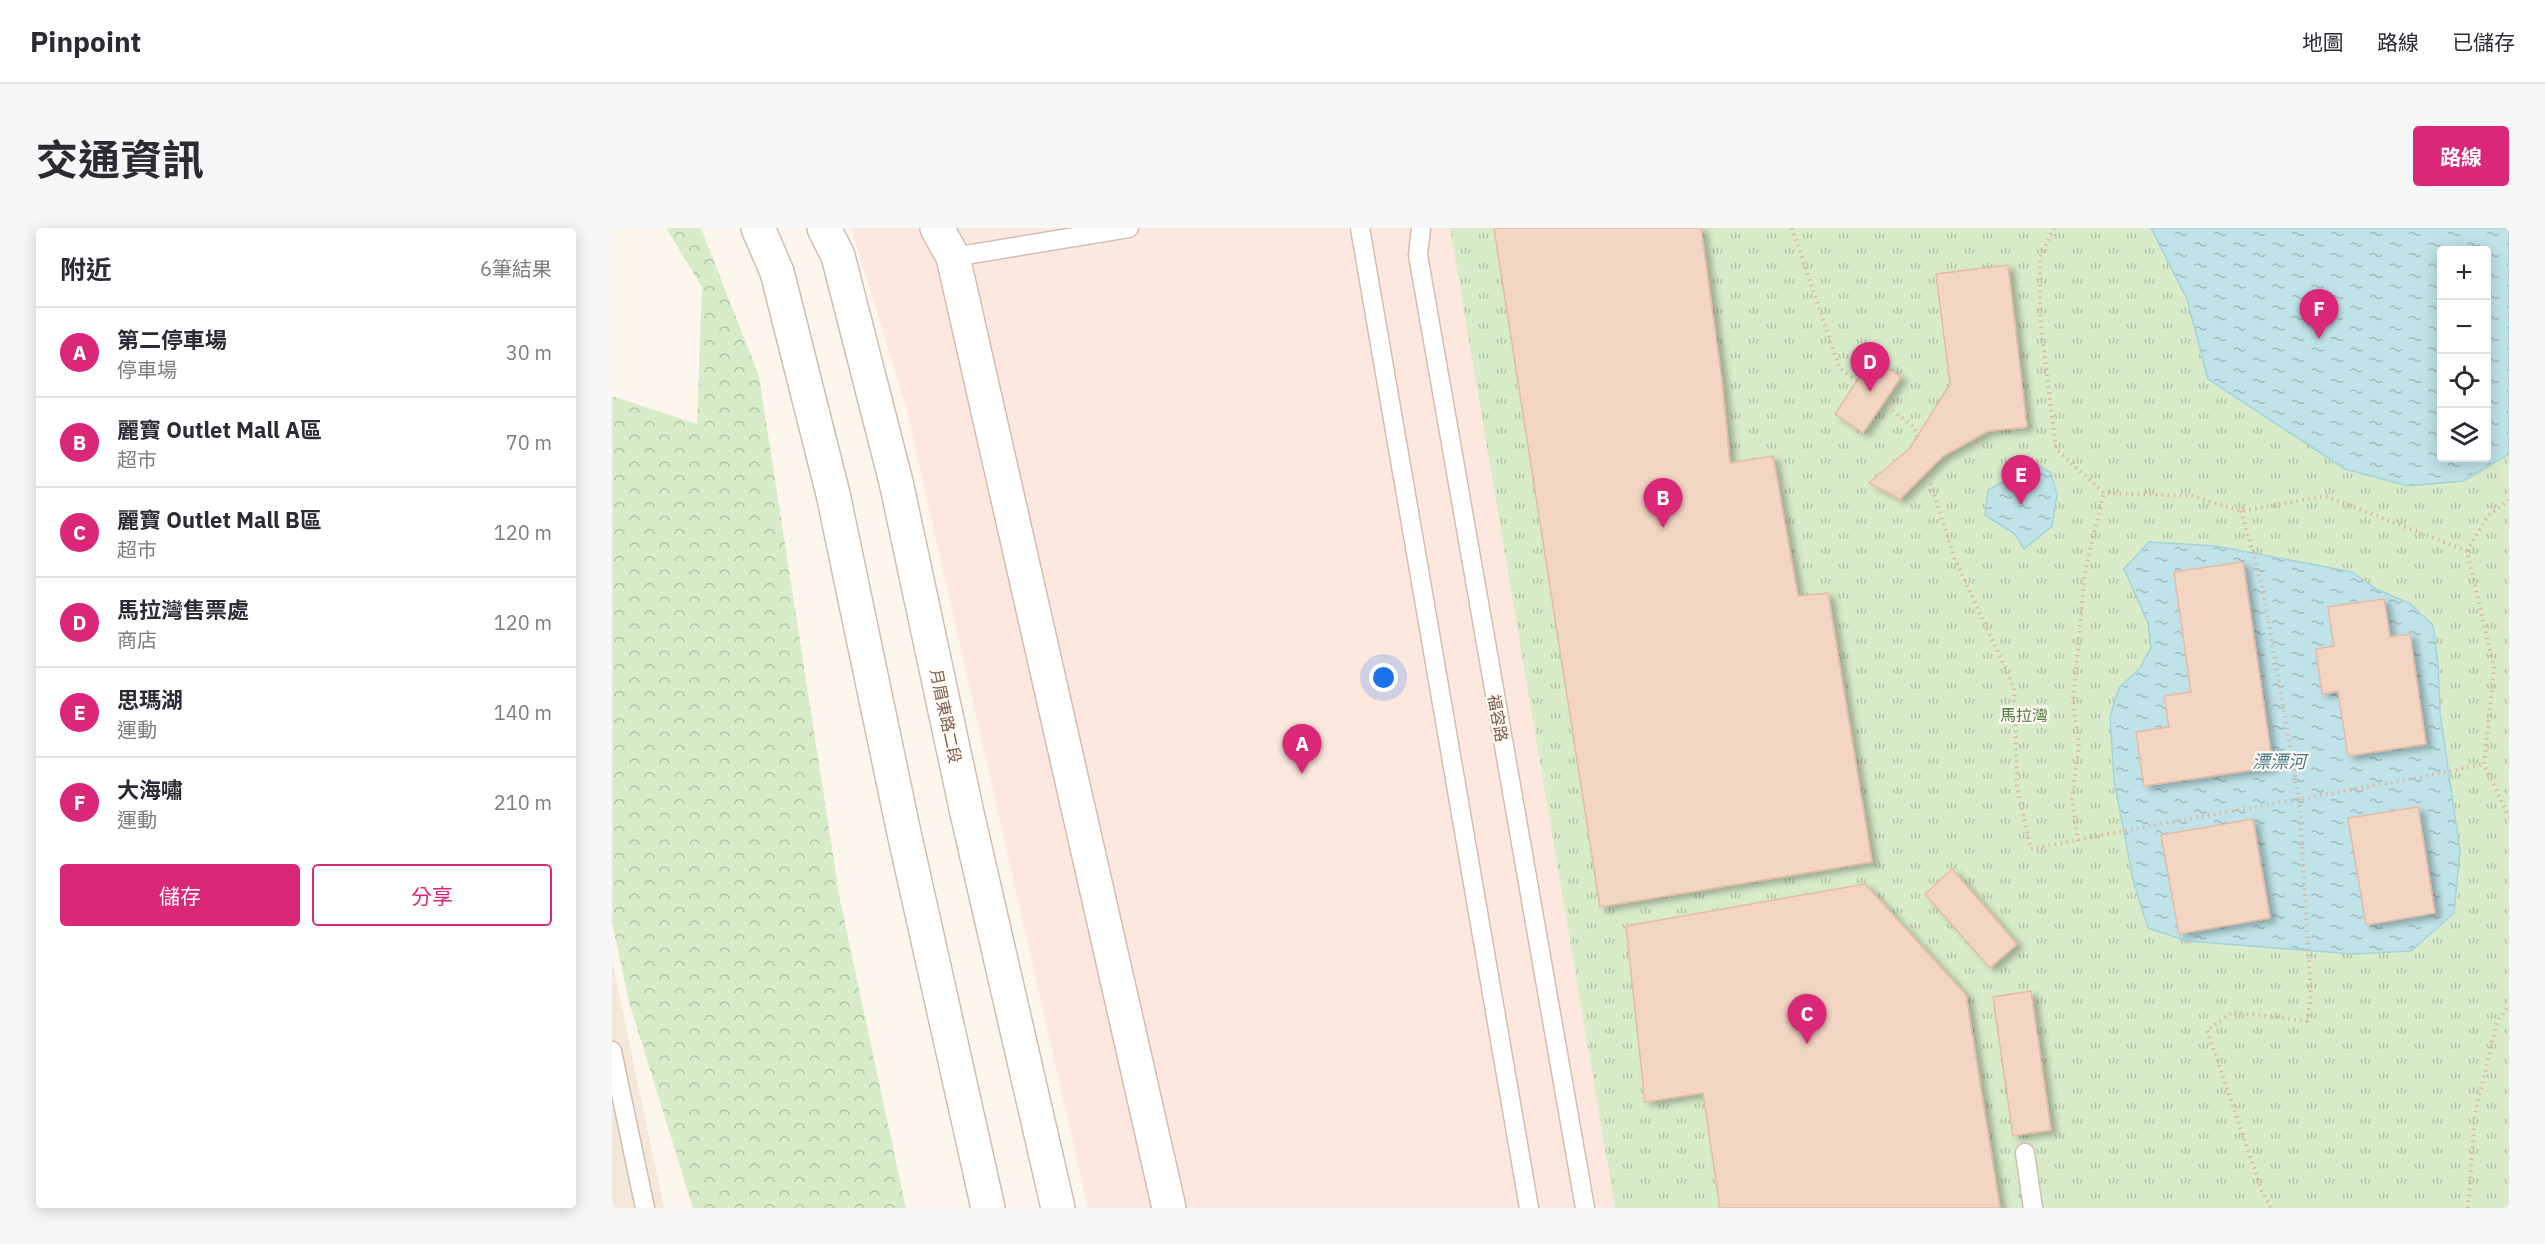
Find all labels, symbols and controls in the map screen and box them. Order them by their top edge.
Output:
text: Pinpoint [30,23,141,60]
text: 地圖 [2302,28,2344,56]
text: 路線 [2377,28,2419,56]
text: 已儲存 [2452,28,2515,56]
button: 路線 [2413,126,2509,186]
text: 交通資訊 [36,132,204,187]
map controls [2437,246,2491,462]
button: + [2437,246,2491,300]
text: 附近 [60,252,112,286]
text: 6筆結果 [480,255,552,282]
pin: F [2300,290,2338,339]
button: − [2437,300,2491,354]
text: 第二停車場 [117,325,227,354]
text: A [73,339,86,366]
text: 30 m [506,339,552,366]
pin: D [1850,342,1890,392]
button: locate [2437,354,2491,408]
text: 停車場 [117,356,177,383]
button: layers [2437,408,2491,462]
text: 麗寶 Outlet Mall A區 [117,415,322,444]
text: B [73,429,86,456]
text: 70 m [506,429,552,456]
text: 超市 [117,446,157,473]
pin: E [2002,456,2040,505]
pin: B [1644,478,1682,528]
text: 麗寶 Outlet Mall B區 [117,505,322,534]
text: C [73,519,86,546]
text: 120 m [494,519,552,546]
text: 超市 [117,536,157,563]
text: 馬拉灣售票處 [117,595,249,624]
text: D [73,609,86,636]
text: 120 m [494,609,552,636]
text: 商店 [117,626,157,653]
your location [1369,663,1398,692]
street label: 月眉東路二段 [926,667,966,765]
text: 思瑪湖 [117,685,183,714]
street label: 福容路 [1484,693,1512,743]
text: E [73,699,86,726]
text: 140 m [494,699,552,726]
park label: 馬拉灣 [2000,705,2048,725]
text: 運動 [117,716,157,743]
pin: A [1282,724,1322,774]
water label: 漂漂河 [2252,750,2309,773]
text: 大海嘯 [117,775,183,804]
text: F [74,789,85,816]
text: 210 m [494,789,552,816]
text: 運動 [117,806,157,833]
button: 儲存 [60,864,300,926]
button: 分享 [312,864,552,926]
pin: C [1788,994,1826,1044]

